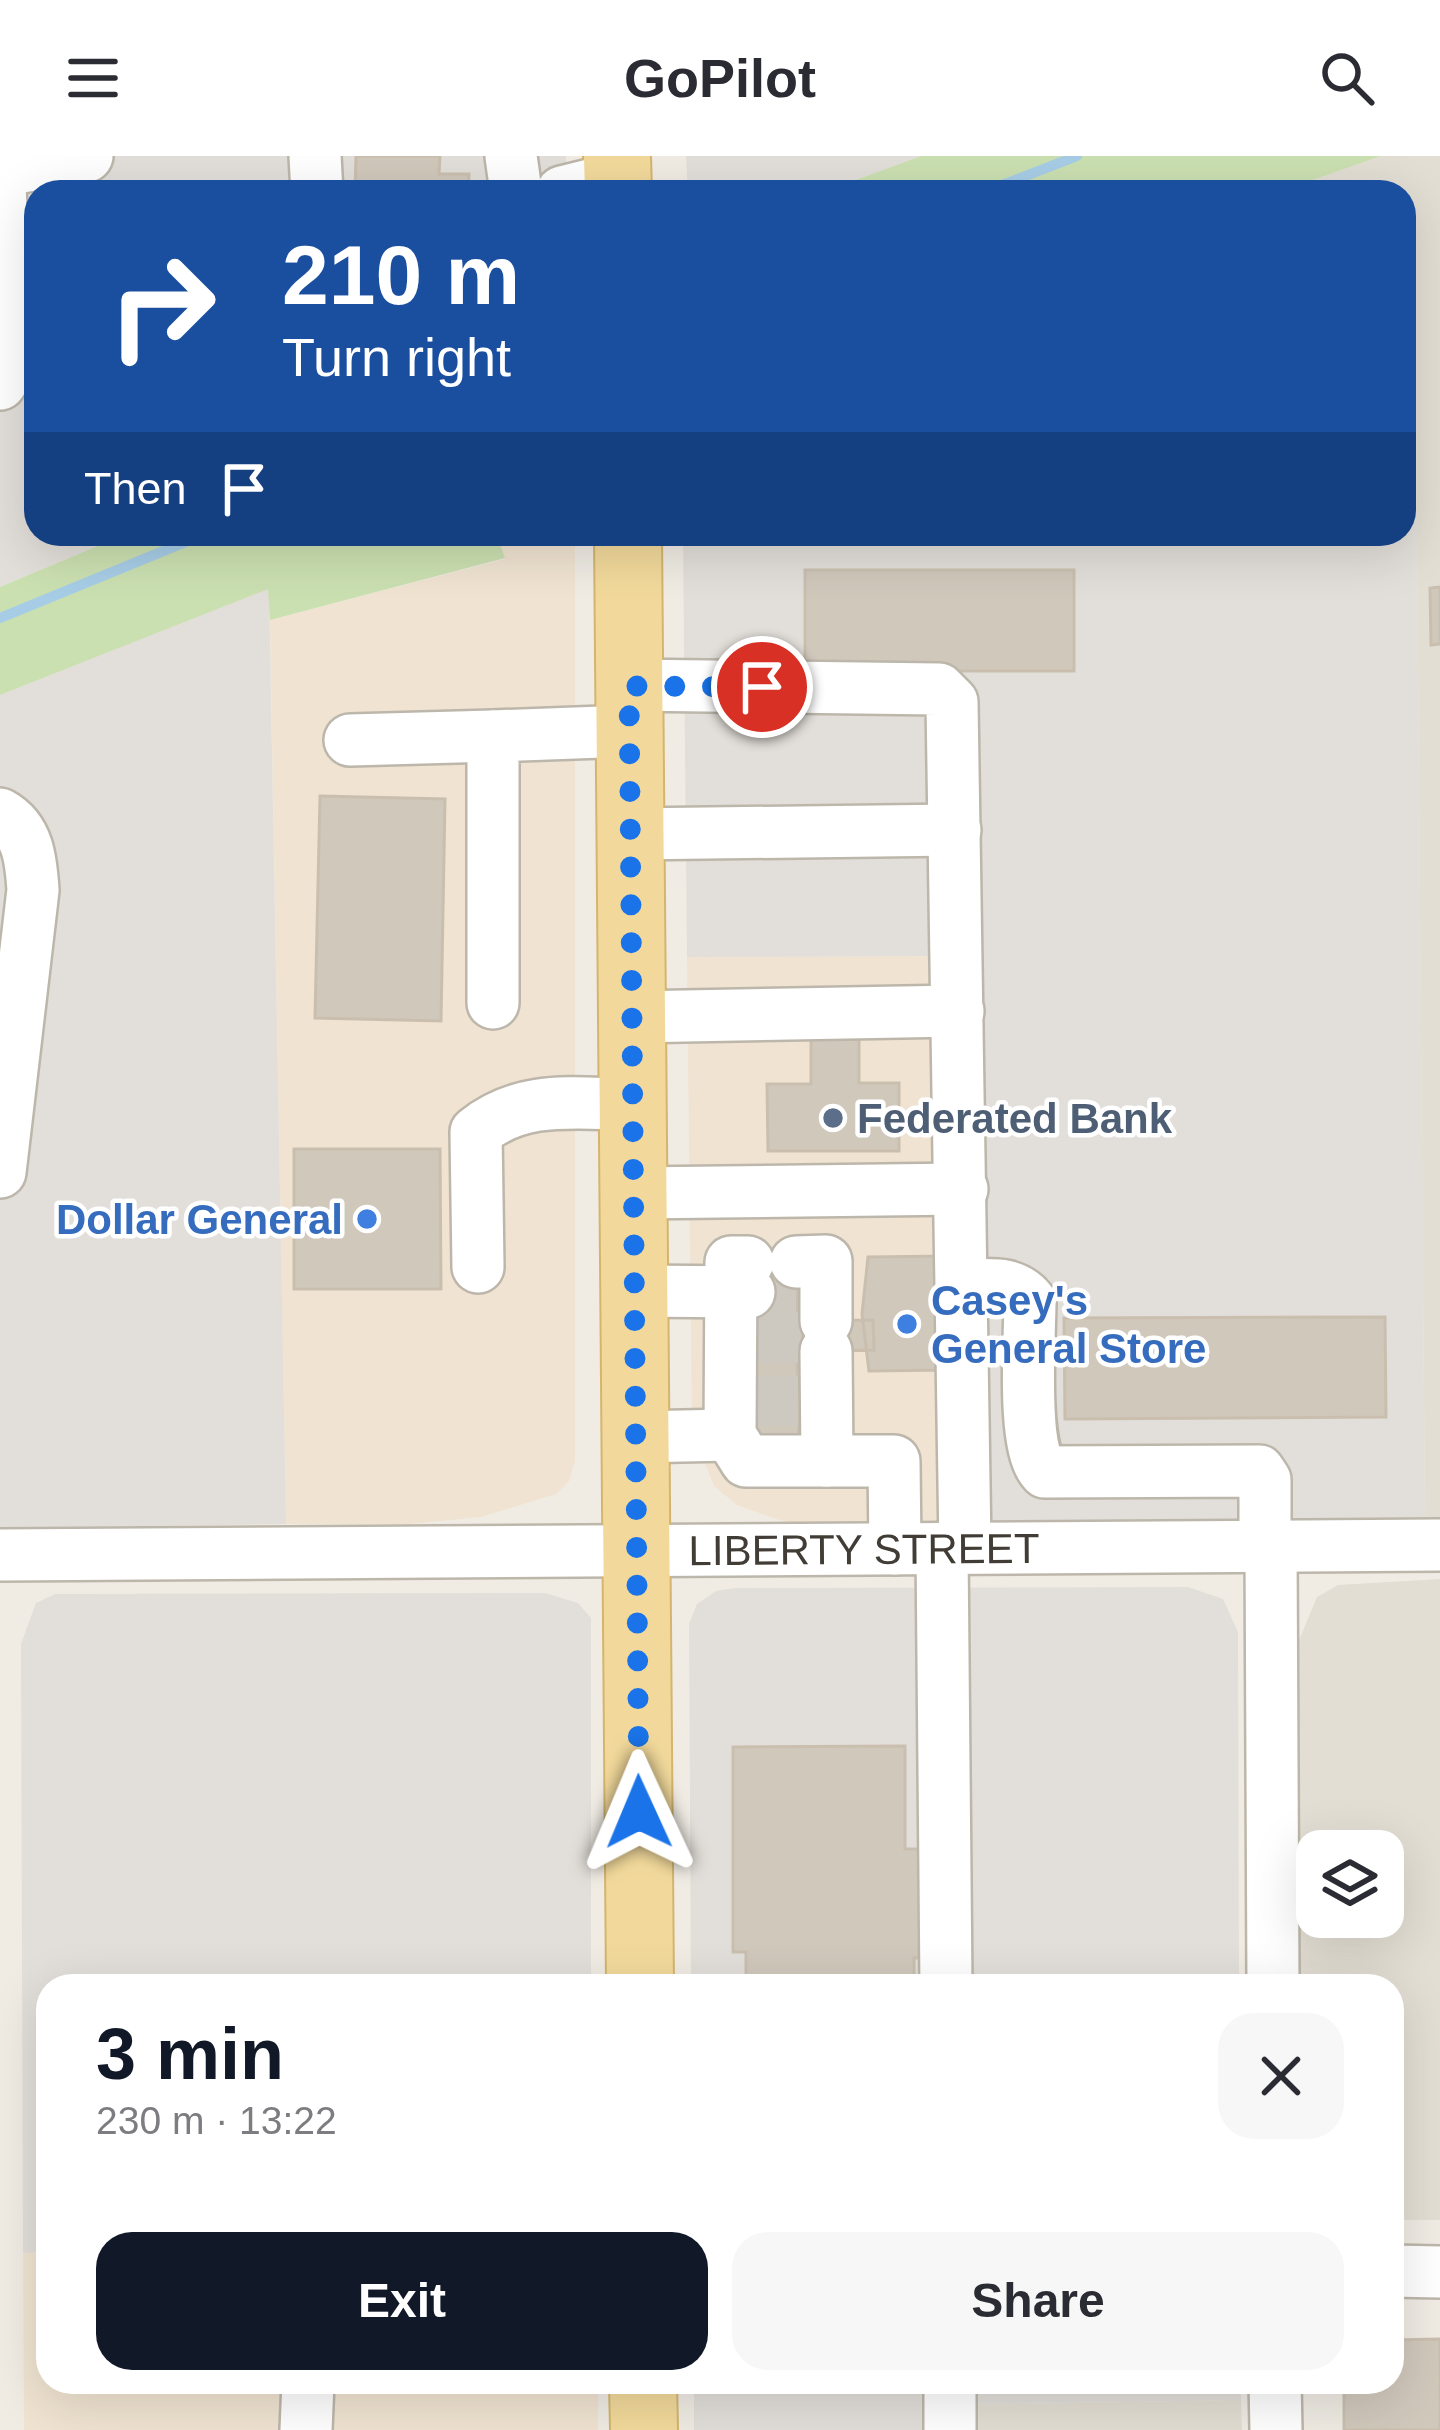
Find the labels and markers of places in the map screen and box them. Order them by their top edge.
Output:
pin [711,636,813,738]
place label: Federated Bank [857,1095,1173,1142]
marker: Federated Bank [820,1105,846,1131]
place label: Dollar General [56,1196,343,1243]
marker: Dollar General [354,1206,380,1232]
place label: Casey's General Store [931,1277,1206,1372]
marker: Casey's General Store [894,1311,920,1337]

